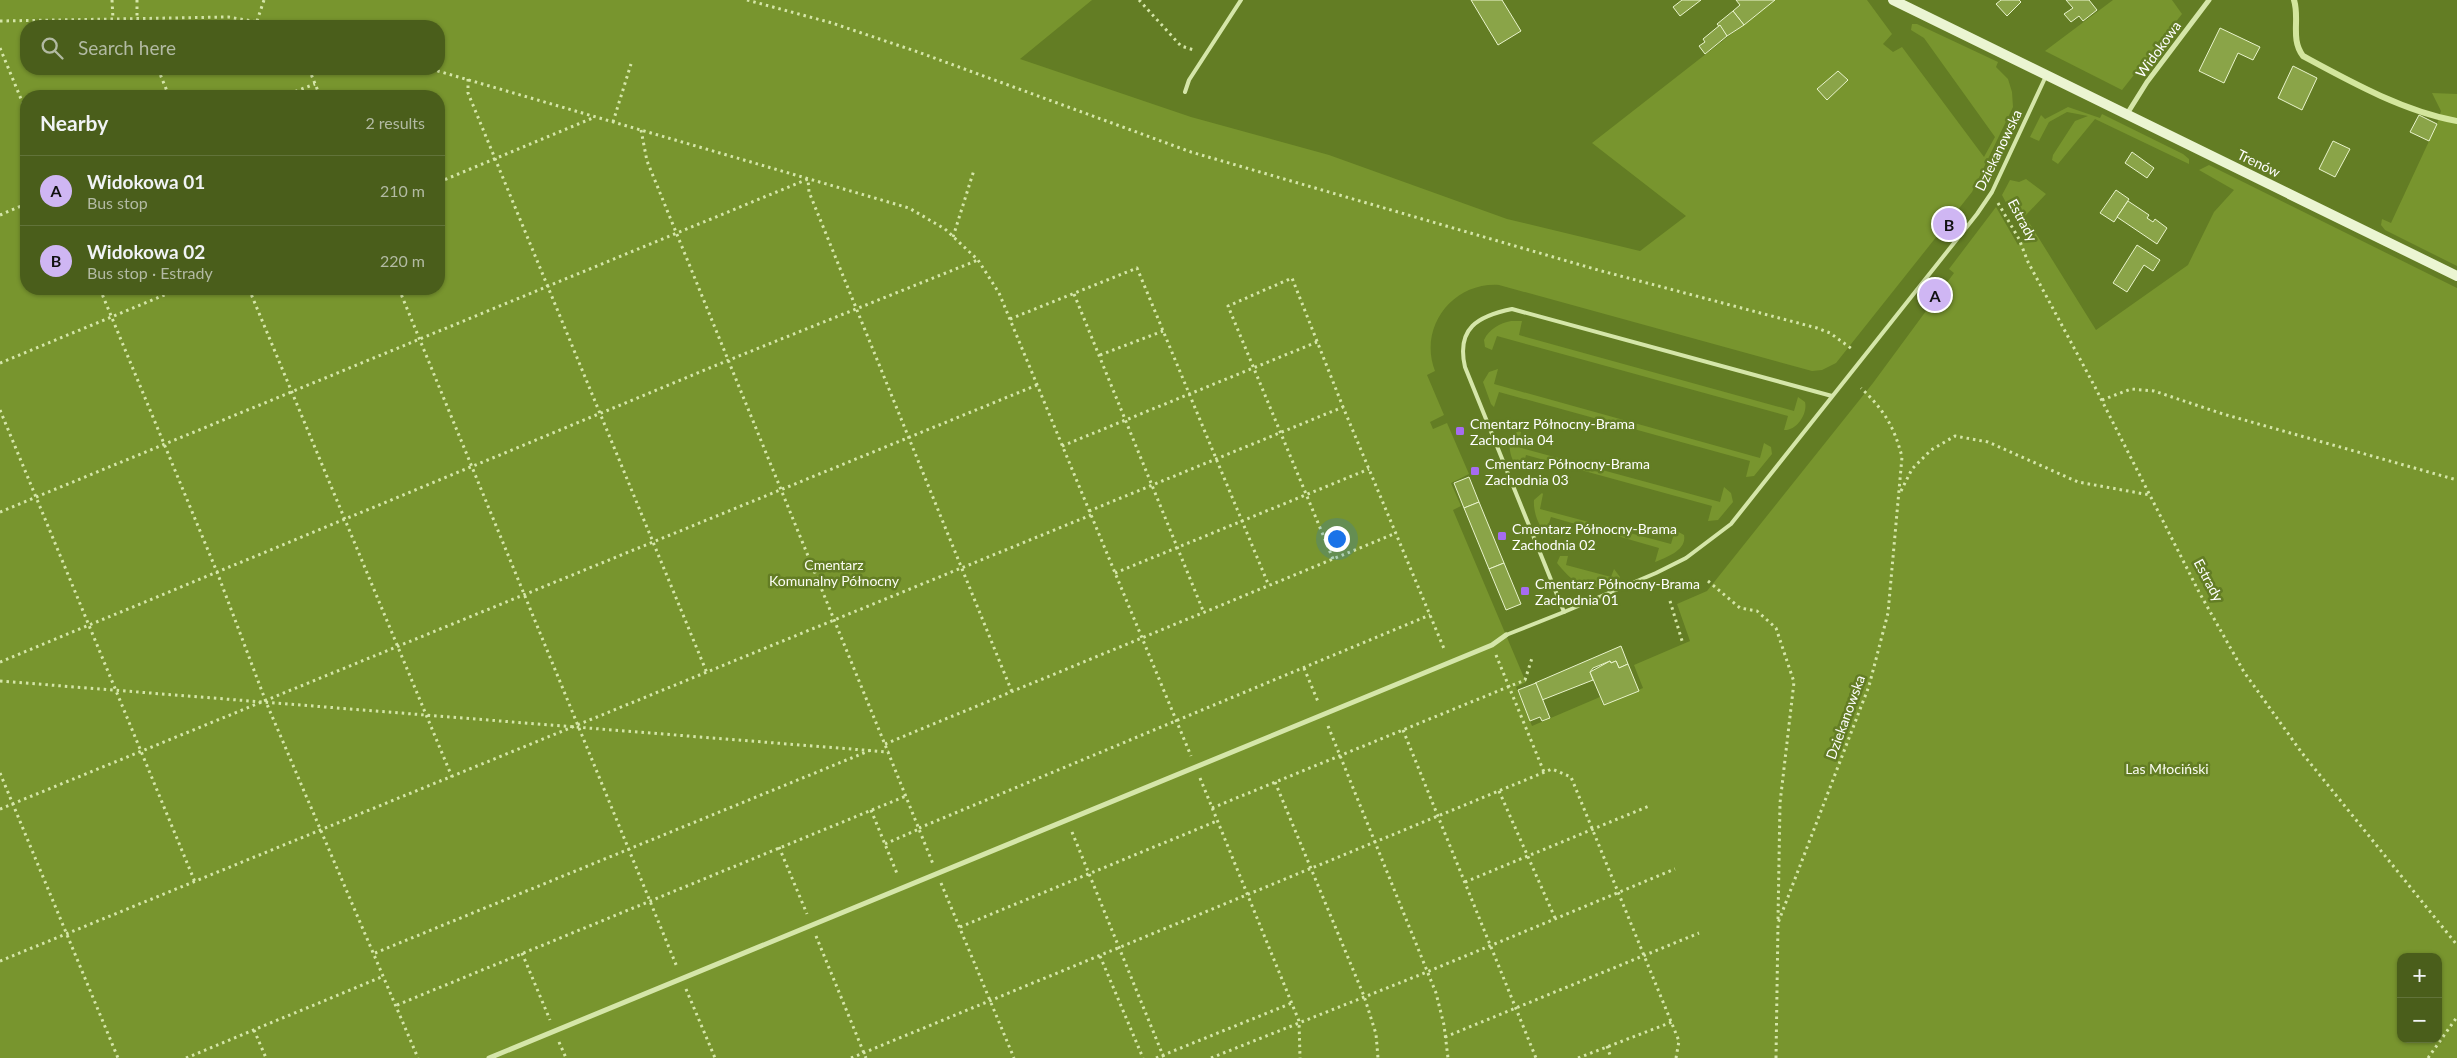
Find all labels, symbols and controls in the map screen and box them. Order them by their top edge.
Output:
street label: Widokowa [2132,17,2184,81]
search box [20,20,445,75]
icon: search [38,34,66,62]
text: Search here [78,36,176,59]
street label: Dziekanowska [1971,107,2025,193]
text: Nearby [40,110,108,135]
text: 2 results [365,113,425,132]
street label: Trenów [2235,145,2283,181]
text: Widokowa 01 [87,170,205,193]
text: A [50,181,62,200]
text: 210 m [380,181,425,200]
text: Bus stop [87,193,148,212]
street label: Estrady [2005,196,2042,245]
pin: B [1933,205,1965,243]
text: Widokowa 02 [87,240,205,263]
text: B [51,251,61,270]
text: 220 m [380,251,425,270]
text: Bus stop · Estrady [87,263,213,282]
pin: A [1919,276,1951,314]
place label: Cmentarz Północny-Brama Zachodnia 04 [1470,415,1635,448]
marker: Cmentarz Północny-Brama Zachodnia 04 [1454,425,1466,437]
place label: Cmentarz Północny-Brama Zachodnia 03 [1485,455,1650,488]
marker: Cmentarz Północny-Brama Zachodnia 03 [1469,465,1481,477]
place label: Cmentarz Północny-Brama Zachodnia 02 [1512,520,1677,553]
your location [1324,526,1350,552]
marker: Cmentarz Północny-Brama Zachodnia 02 [1496,530,1508,542]
park label: Cmentarz Komunalny Północny [769,556,900,589]
street label: Estrady [2191,556,2228,605]
place label: Cmentarz Północny-Brama Zachodnia 01 [1535,575,1700,608]
marker: Cmentarz Północny-Brama Zachodnia 01 [1519,585,1531,597]
street label: Dziekanowska [1822,673,1868,761]
park label: Las Młociński [2125,760,2209,777]
map controls [2397,953,2442,1043]
button: + [2397,953,2442,998]
button: − [2397,998,2442,1043]

